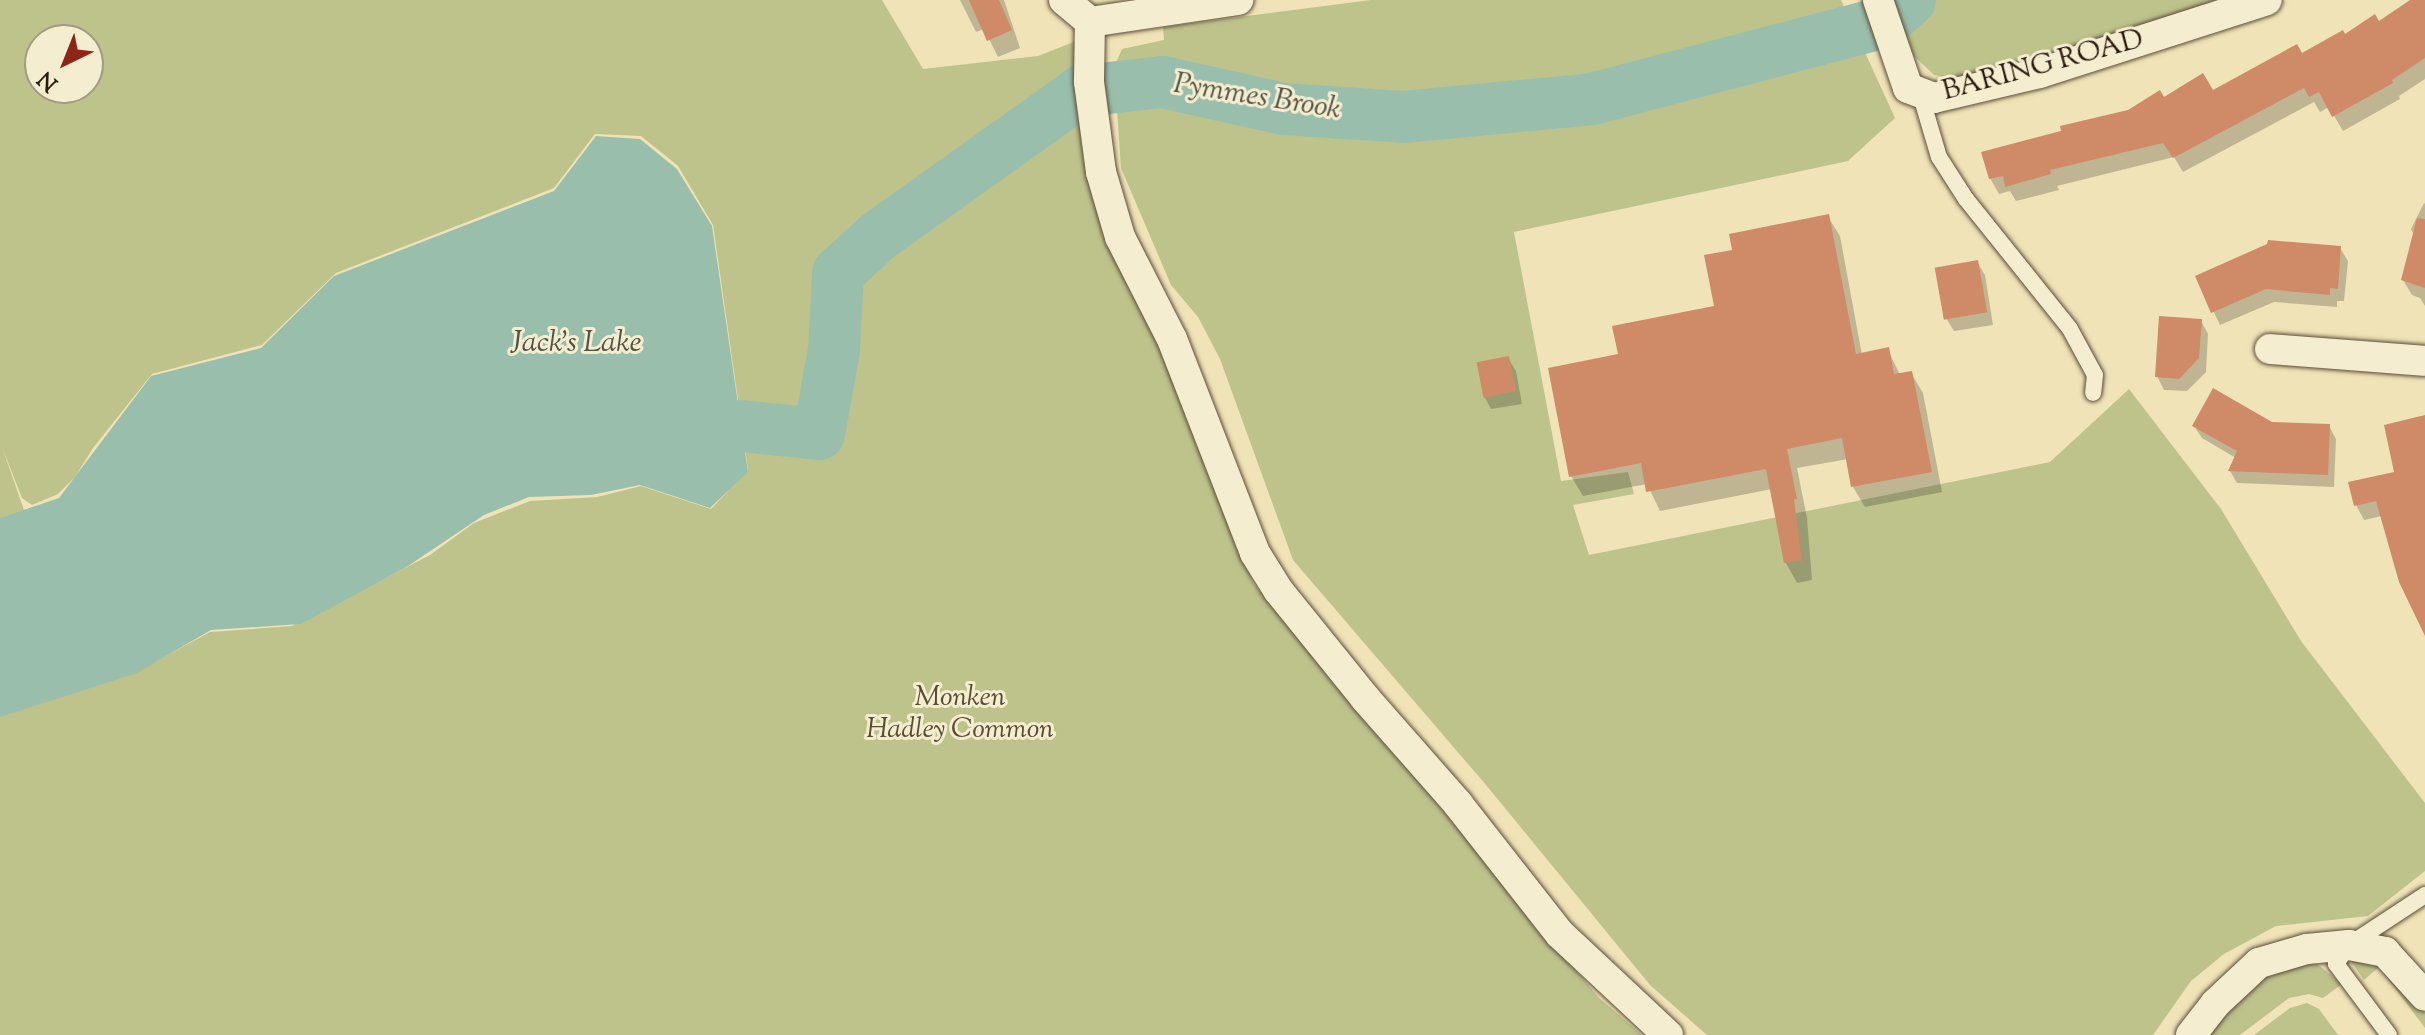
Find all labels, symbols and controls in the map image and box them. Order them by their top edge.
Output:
street label: BARING ROAD [1939,23,2147,109]
north arrow [24,24,104,104]
text: N [32,62,66,98]
water label: Pymmes Brook [1171,67,1343,129]
water label: Jack's Lake [510,326,642,362]
park label: Monken Hadley Common [866,681,1054,747]

